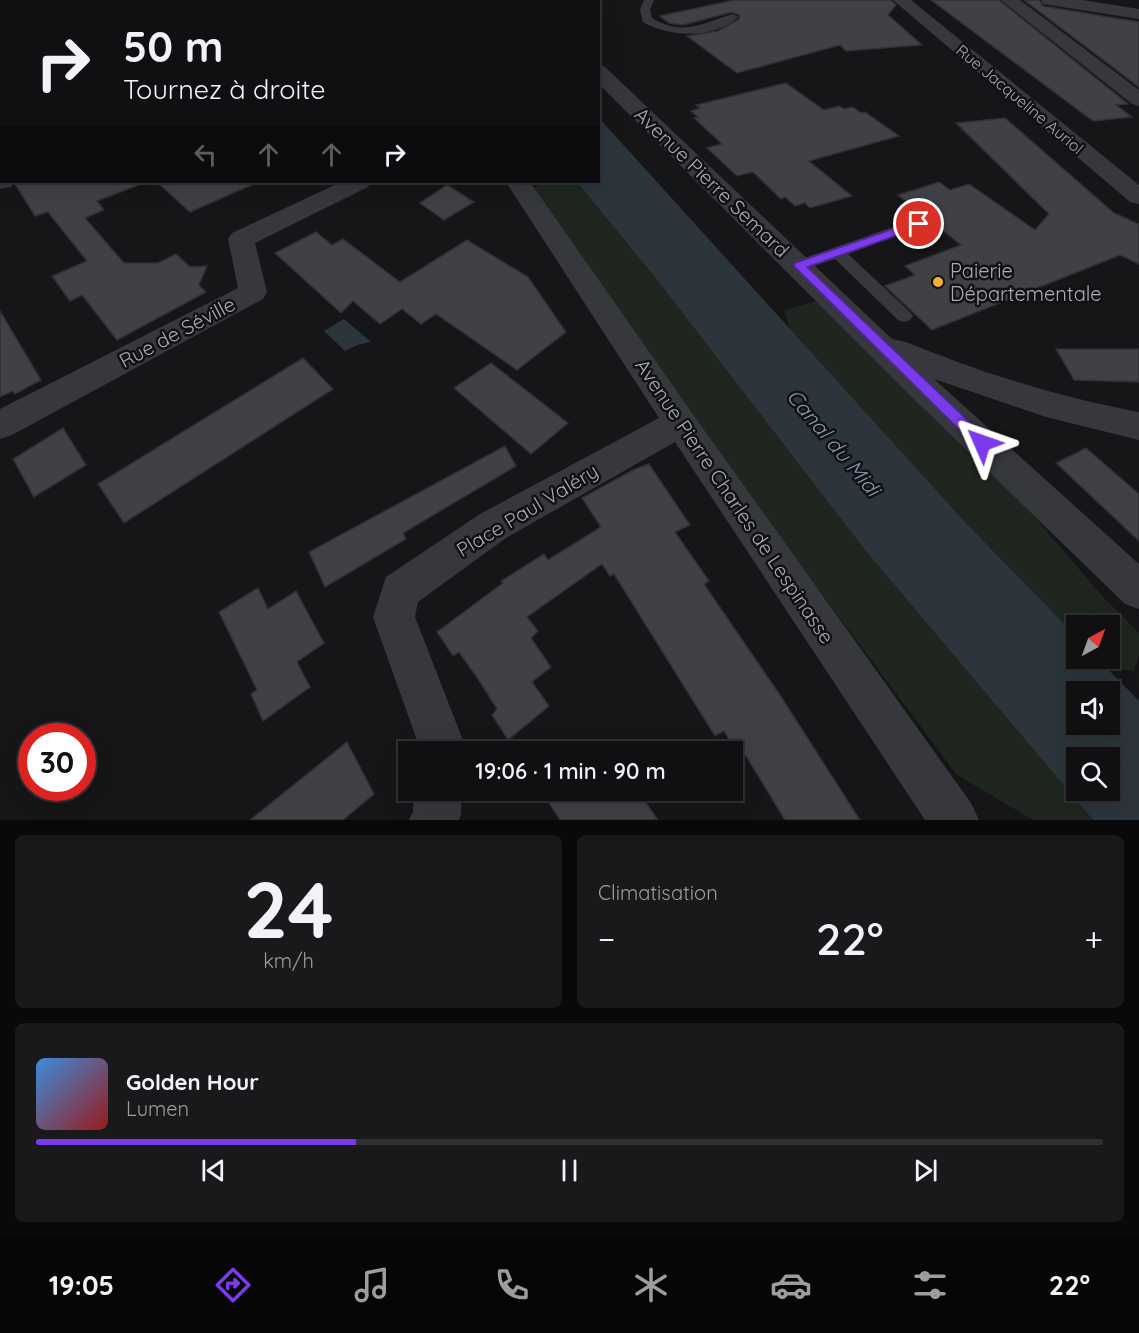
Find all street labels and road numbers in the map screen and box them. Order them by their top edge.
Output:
street label: Rue Jacqueline Auriol [952,40,1088,158]
street label: Avenue Pierre Semard [629,102,795,262]
street label: Rue de Séville [115,291,239,373]
street label: Avenue Pierre Charles de Lespinasse [630,354,840,648]
street label: Place Paul Valéry [452,458,602,562]

